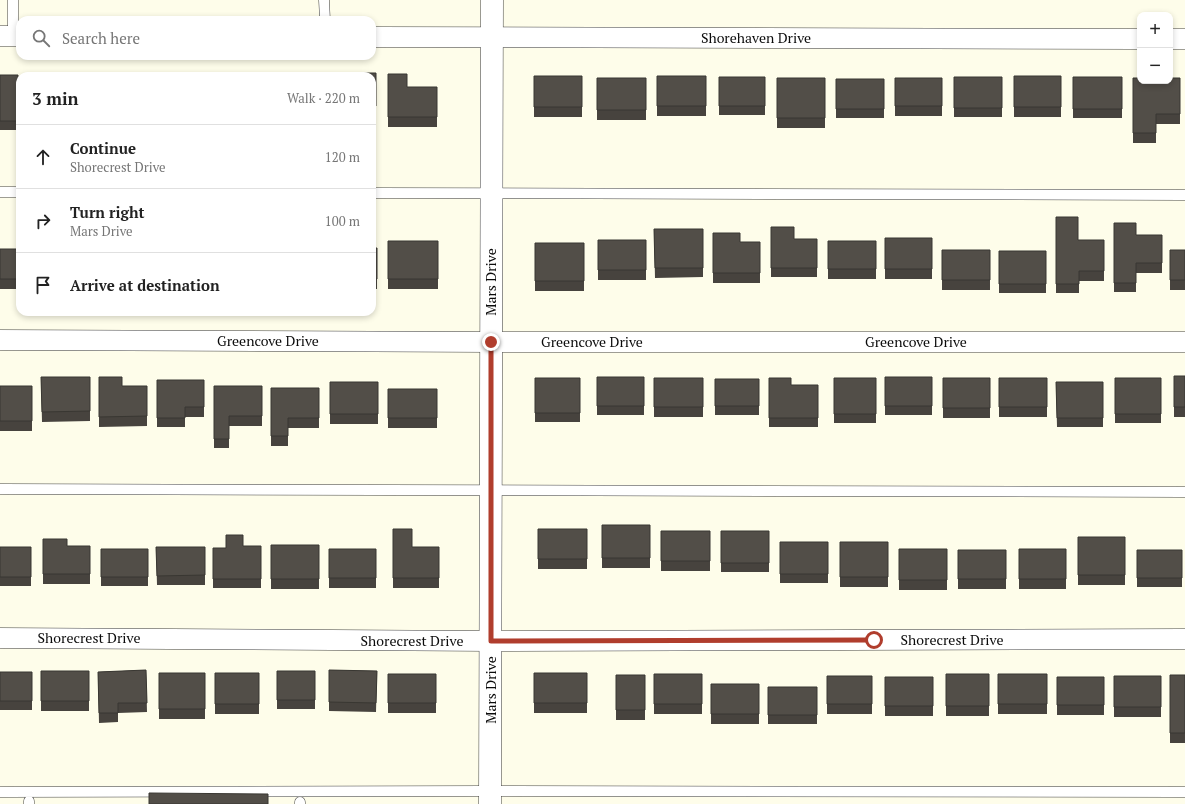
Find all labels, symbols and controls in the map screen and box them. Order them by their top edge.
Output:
map controls [1137,12,1173,84]
button: + [1137,12,1173,48]
search box [16,16,376,60]
icon: search [30,27,52,49]
text: Search here [62,28,140,48]
street label: Shorehaven Drive [701,28,811,47]
button: − [1137,48,1173,84]
text: 3 min [32,87,79,110]
text: Walk · 220 m [287,89,360,107]
text: Continue [70,138,136,158]
icon: ahead [32,146,54,168]
text: 120 m [325,148,360,166]
text: Shorecrest Drive [70,158,166,176]
text: Turn right [70,202,145,222]
icon: right [32,210,54,232]
text: 100 m [325,212,360,230]
text: Mars Drive [70,222,133,240]
street label: Mars Drive [481,248,500,316]
icon: arrive [32,274,54,296]
text: Arrive at destination [70,275,220,295]
street label: Greencove Drive [217,331,319,350]
street label: Greencove Drive [541,332,643,351]
street label: Greencove Drive [865,332,967,351]
route end [482,333,500,351]
street label: Shorecrest Drive [38,628,140,647]
street label: Shorecrest Drive [901,630,1003,649]
street label: Shorecrest Drive [361,631,463,650]
route start [865,631,883,649]
street label: Mars Drive [481,656,500,724]

